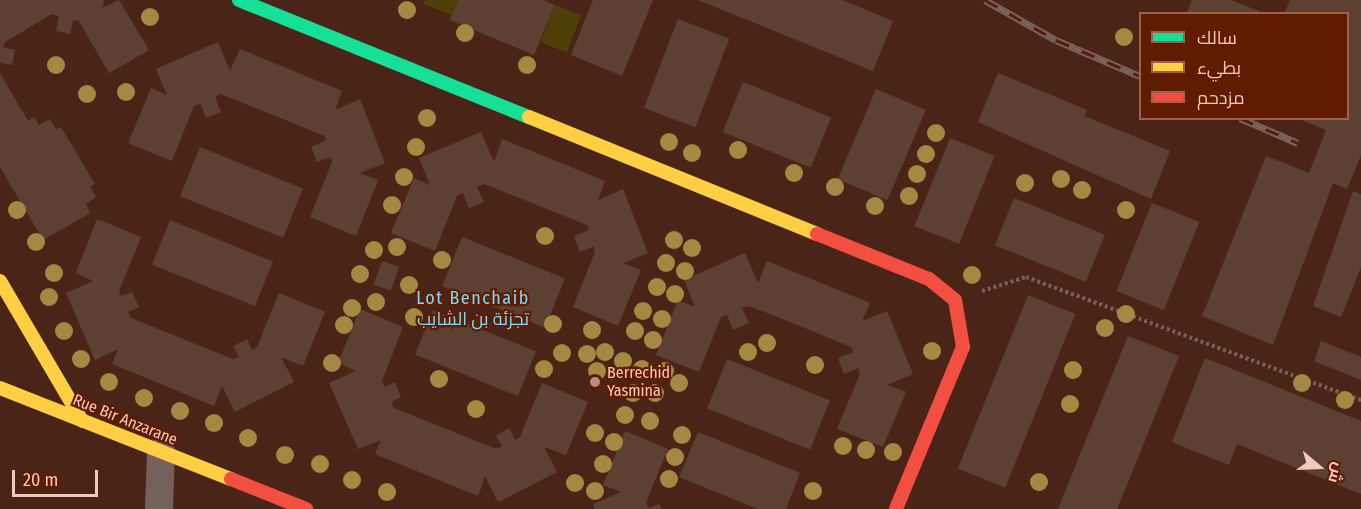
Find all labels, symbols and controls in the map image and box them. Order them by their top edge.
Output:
legend [1139,12,1349,120]
text: سالك [1197,27,1237,49]
text: بطيء [1197,57,1241,79]
text: مزدحم [1197,87,1245,109]
district label: Lot Benchaib تجزئة بن الشايب [416,288,530,330]
place label: Berrechid Yasmina [607,363,670,401]
marker: Berrechid Yasmina [588,375,602,389]
street label: Rue Bir Anzarane [70,390,180,450]
north arrow [1289,437,1349,497]
scale bar [15,458,100,496]
text: ش [1324,460,1349,486]
text: 20 m [23,469,58,491]

